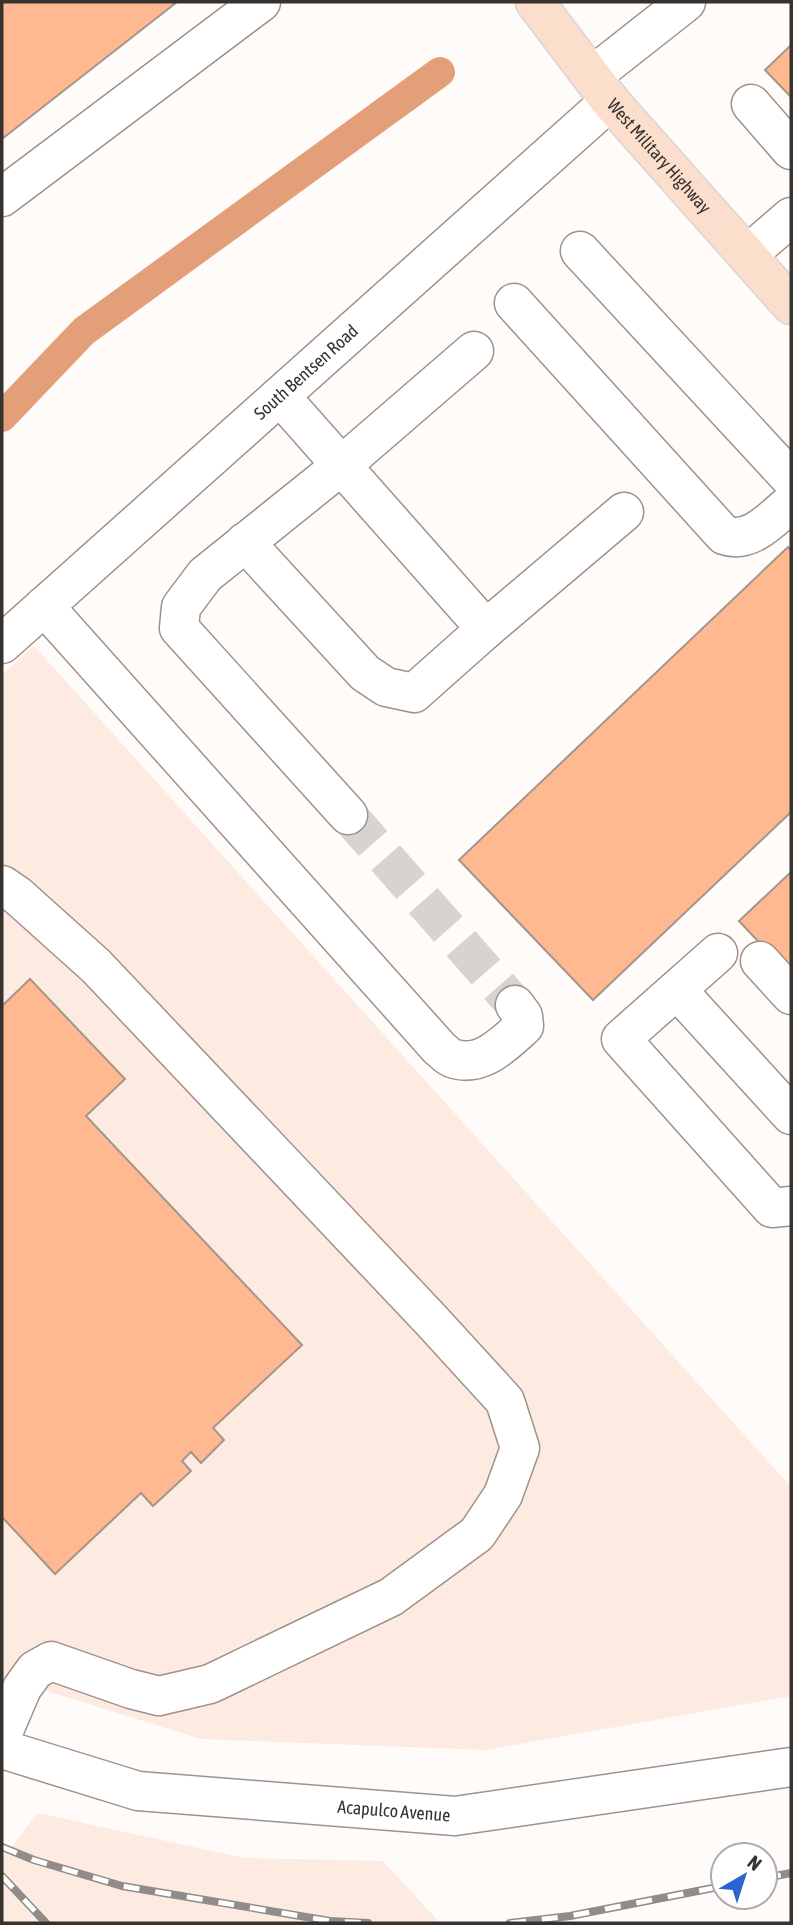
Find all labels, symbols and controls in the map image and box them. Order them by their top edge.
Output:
street label: West Military Highway [603,94,716,217]
street label: South Bentsen Road [250,320,362,424]
street label: Acapulco Avenue [337,1796,451,1826]
north arrow [709,1841,779,1911]
text: N [743,1851,766,1875]

